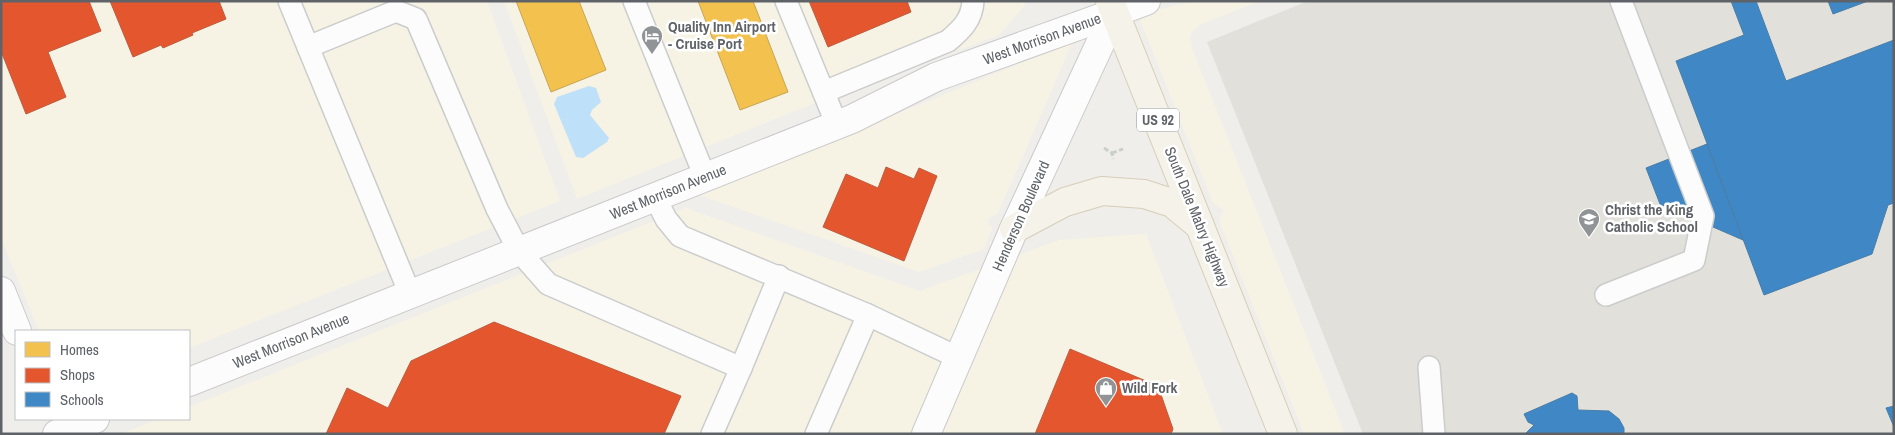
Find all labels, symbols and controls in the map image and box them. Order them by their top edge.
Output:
street label: West Morrison Avenue [980,7,1104,70]
place label: Quality Inn Airport - Cruise Port [668,16,776,54]
hotel icon: Quality Inn Airport - Cruise Port [640,24,664,55]
road number: US 92 [1137,108,1179,132]
street label: South Dale Mabry Highway [1160,143,1236,291]
street label: Henderson Boulevard [987,157,1054,274]
street label: West Morrison Avenue [606,159,729,225]
place label: Christ the King Catholic School [1605,199,1698,237]
school or university icon: Christ the King Catholic School [1577,207,1601,238]
street label: West Morrison Avenue [229,308,352,374]
legend [15,330,190,420]
text: Homes [60,339,99,360]
text: Shops [60,364,95,385]
shop icon: Wild Fork [1094,376,1118,407]
place label: Wild Fork [1122,377,1177,398]
text: Schools [60,389,104,410]

